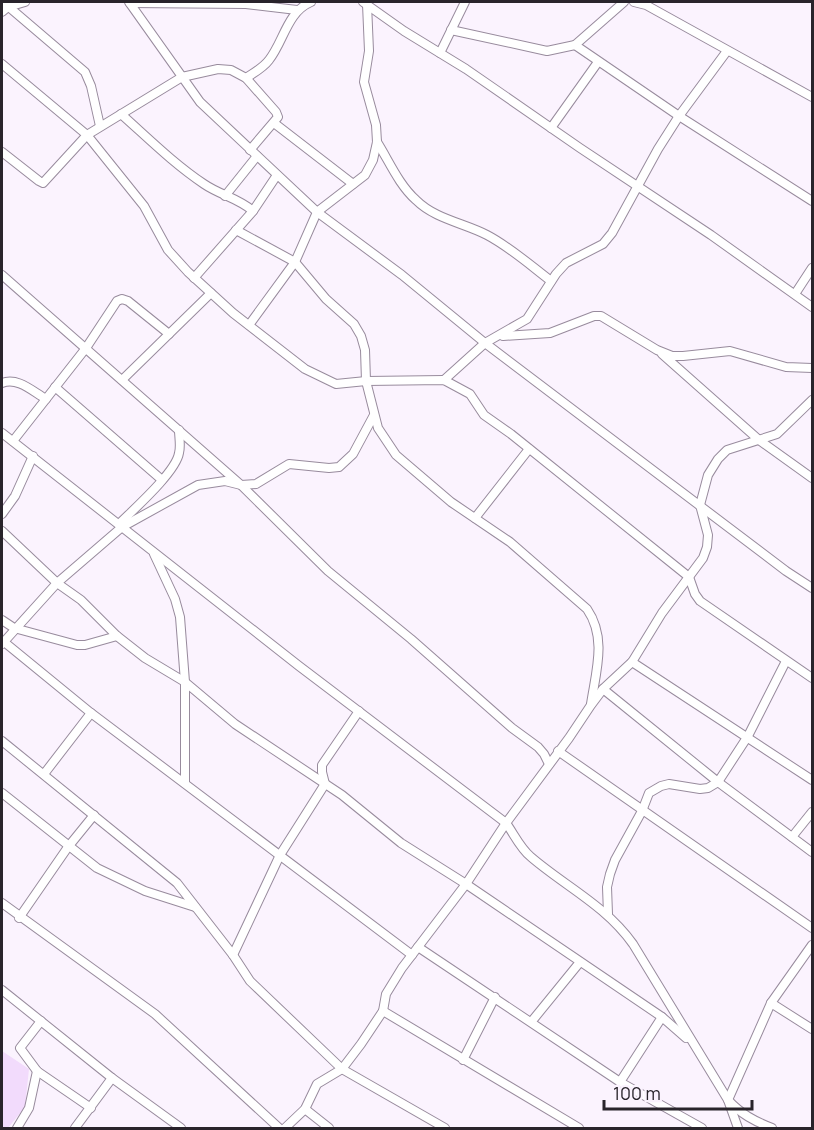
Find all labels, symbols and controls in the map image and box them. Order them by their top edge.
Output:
scale bar [604,1073,752,1111]
text: 100 m [613,1081,661,1105]

